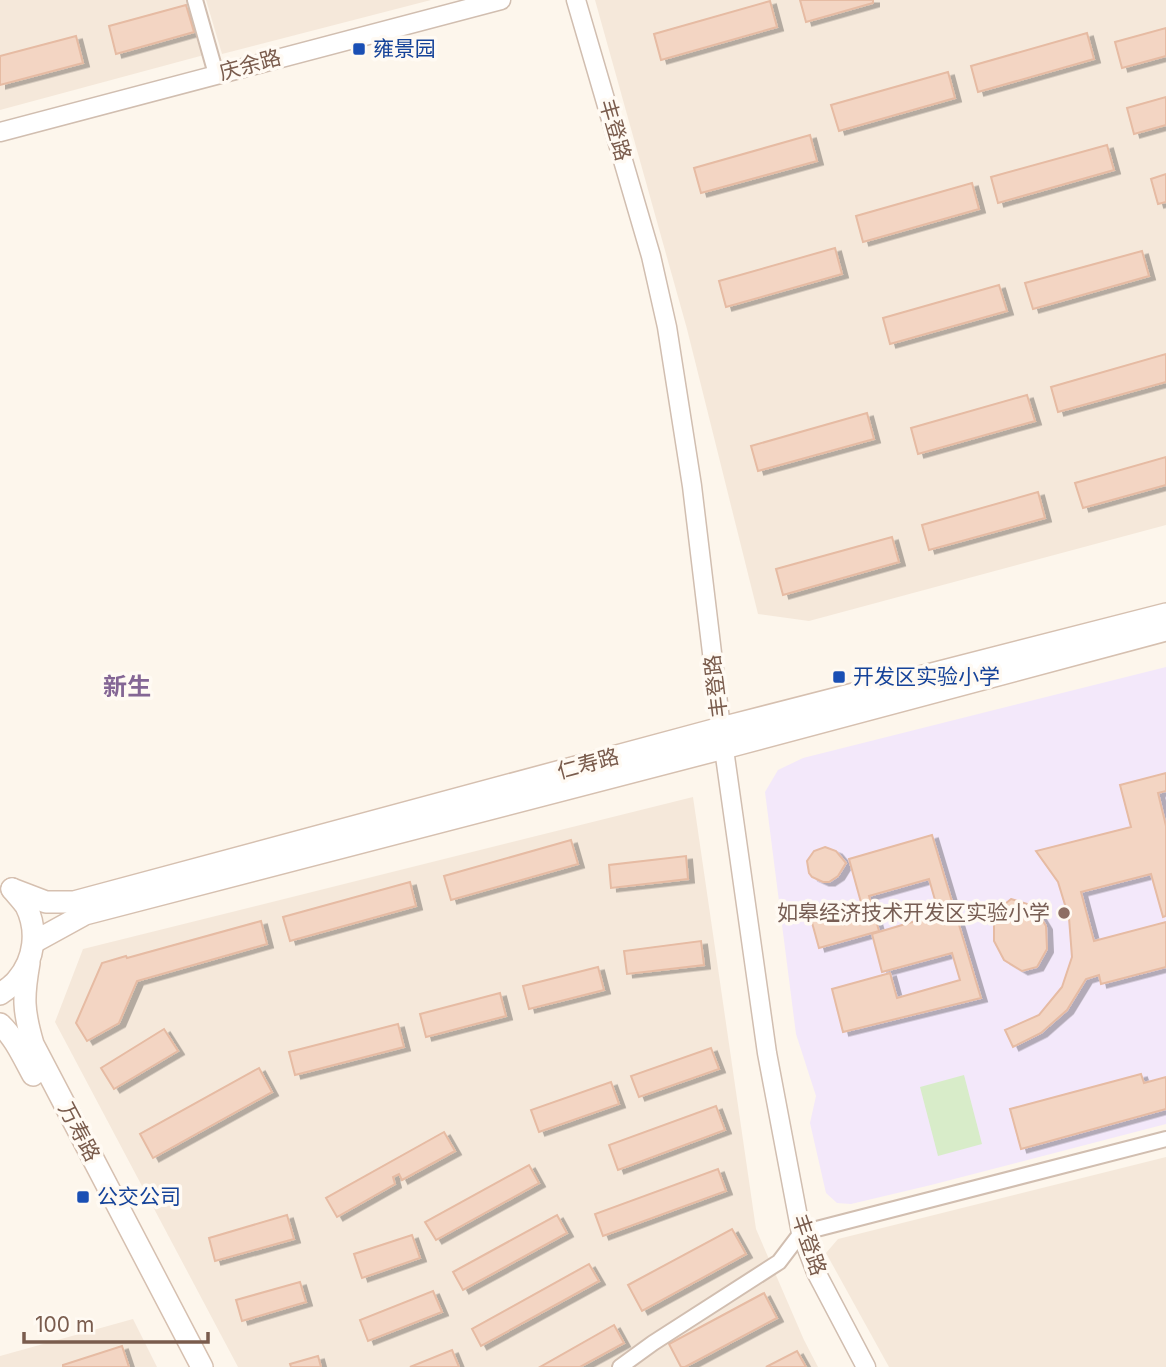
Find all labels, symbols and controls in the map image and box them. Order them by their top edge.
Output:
place label: 雍景园 [373,36,436,61]
marker: 雍景园 [351,41,367,57]
street label: 庆余路 [216,44,284,85]
street label: 丰登路 [595,96,636,164]
street label: 丰登路 [699,653,732,719]
place label: 开发区实验小学 [853,664,1000,689]
marker: 开发区实验小学 [831,669,847,685]
district label: 新生 [103,672,151,701]
street label: 仁寿路 [554,743,622,784]
place label: 如皋经济技术开发区实验小学 [777,900,1050,925]
marker: 如皋经济技术开发区实验小学 [1056,905,1072,921]
street label: 万寿路 [54,1098,105,1165]
place label: 公交公司 [97,1184,181,1209]
marker: 公交公司 [75,1189,91,1205]
street label: 丰登路 [787,1211,832,1279]
scale bar [24,1300,208,1344]
text: 100 m [35,1312,94,1337]

